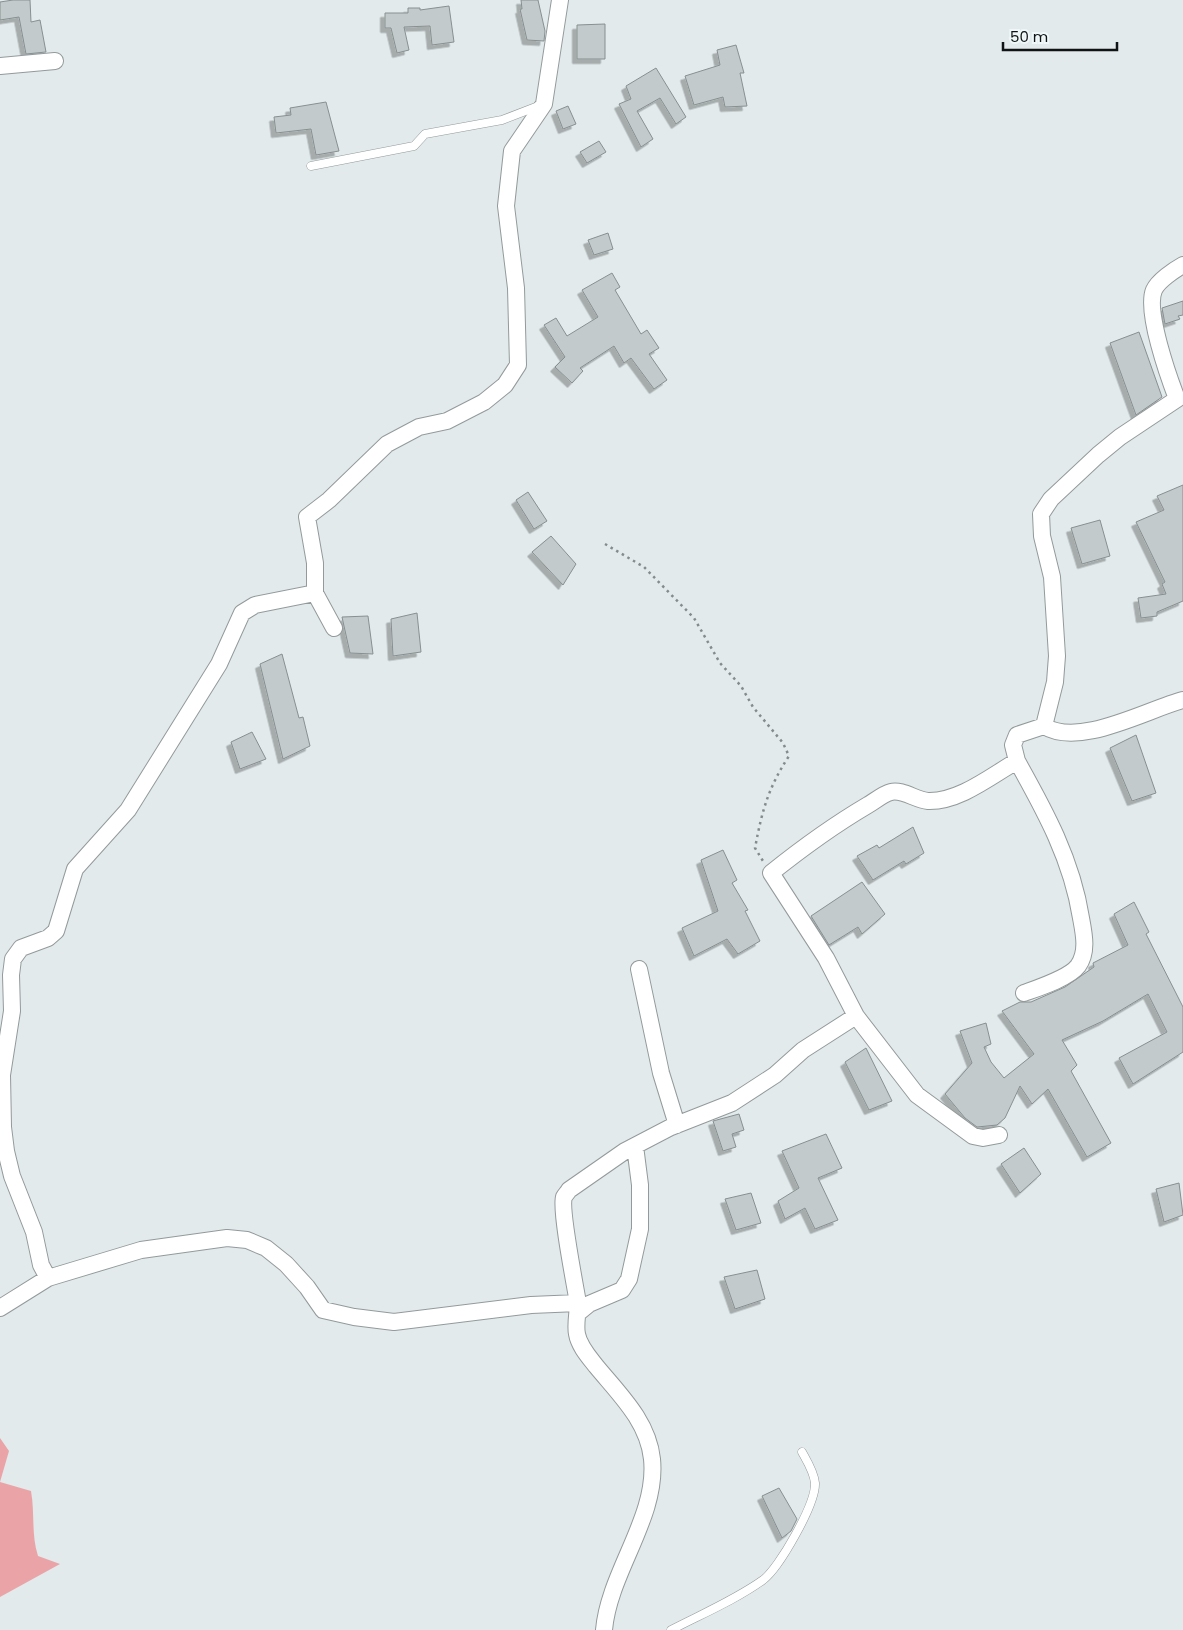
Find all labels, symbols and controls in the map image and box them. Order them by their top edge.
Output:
scale bar [1003,20,1117,52]
text: 50 m [1010,26,1048,47]

